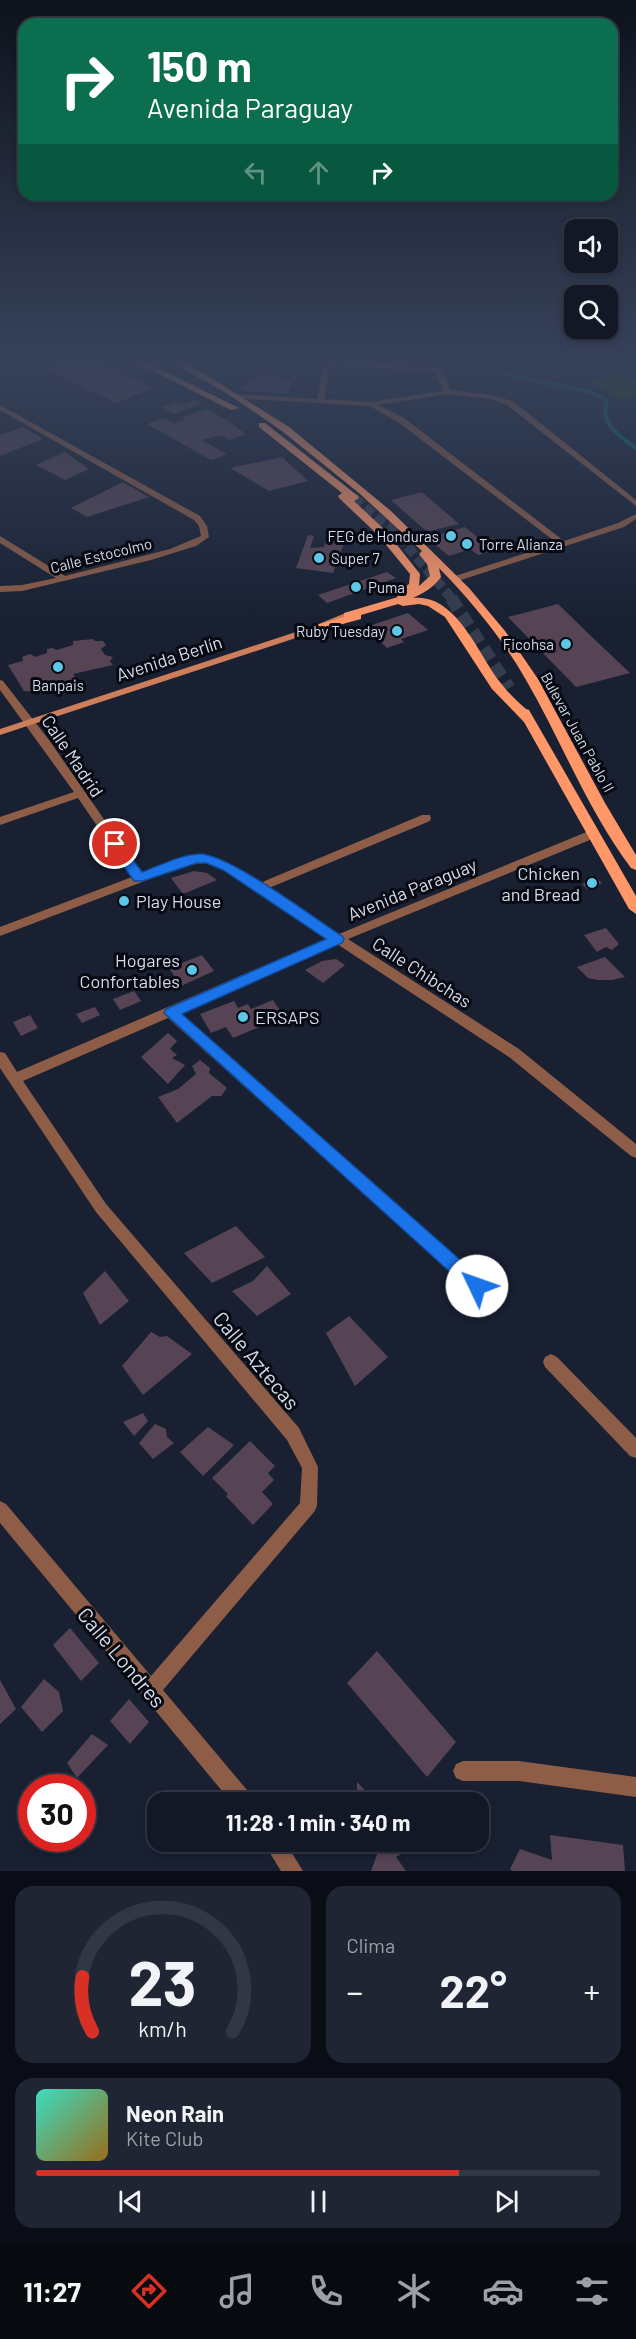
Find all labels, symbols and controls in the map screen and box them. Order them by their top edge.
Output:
text: 150 m [147,40,252,90]
icon: right [48,42,126,120]
text: Avenida Paraguay [147,91,353,123]
icon: left [239,156,272,189]
icon: ahead [302,156,335,189]
icon: right [365,156,398,189]
map controls [564,219,618,339]
button: sound [564,219,618,273]
button: search [564,285,618,339]
place label: FEG de Honduras [328,527,439,545]
marker: FEG de Honduras [444,529,458,543]
street label: Calle Estocolmo [48,534,154,576]
place label: Torre Alianza [479,535,563,553]
marker: Torre Alianza [460,537,474,551]
place label: Super 7 [331,549,380,567]
marker: Super 7 [312,551,326,565]
place label: Puma [368,578,405,596]
marker: Puma [349,580,363,594]
place label: Ruby Tuesday [296,622,385,640]
marker: Ruby Tuesday [390,624,404,638]
street label: Avenida Berlín [113,630,225,686]
place label: Ficohsa [503,635,554,653]
marker: Ficohsa [559,637,573,651]
marker: Banpais [51,660,65,674]
street label: Bulevar Juan Pablo II [538,669,618,795]
place label: Banpais [32,676,84,694]
street label: Calle Madrid [38,711,108,801]
pin [89,818,140,869]
icon: arrive [98,827,131,860]
street label: Avenida Paraguay [344,853,480,925]
place label: Chicken and Bread [502,862,580,905]
marker: Chicken and Bread [585,876,599,890]
place label: Play House [136,890,221,912]
marker: Play House [117,894,131,908]
street label: Calle Chibchas [368,932,476,1012]
place label: Hogares Confortables [80,949,180,992]
marker: Hogares Confortables [185,963,199,977]
place label: ERSAPS [255,1006,320,1028]
marker: ERSAPS [236,1010,250,1024]
position arrow [445,1254,509,1318]
street label: Calle Aztecas [209,1306,305,1414]
street label: Calle Londres [73,1602,171,1712]
speed limit sign: 30 [18,1774,96,1852]
text: 11:28 · 1 min · 340 m [226,1809,410,1835]
text: Clima [347,1933,395,1957]
text: 23 [129,1944,197,2018]
text: 22° [440,1963,507,2017]
text: − [347,1971,363,2011]
text: + [583,1971,600,2011]
text: km/h [138,2016,187,2041]
text: Neon Rain [126,2100,224,2126]
text: Kite Club [126,2126,203,2150]
icon: previous [114,2185,147,2218]
icon: pause [302,2185,335,2218]
icon: next [490,2185,523,2218]
icon: directions [128,2270,170,2312]
icon: music [216,2270,258,2312]
icon: phone [305,2270,347,2312]
icon: climate [393,2270,435,2312]
icon: car [482,2270,524,2312]
icon: filters [571,2270,613,2312]
text: 11:27 [23,2275,81,2307]

